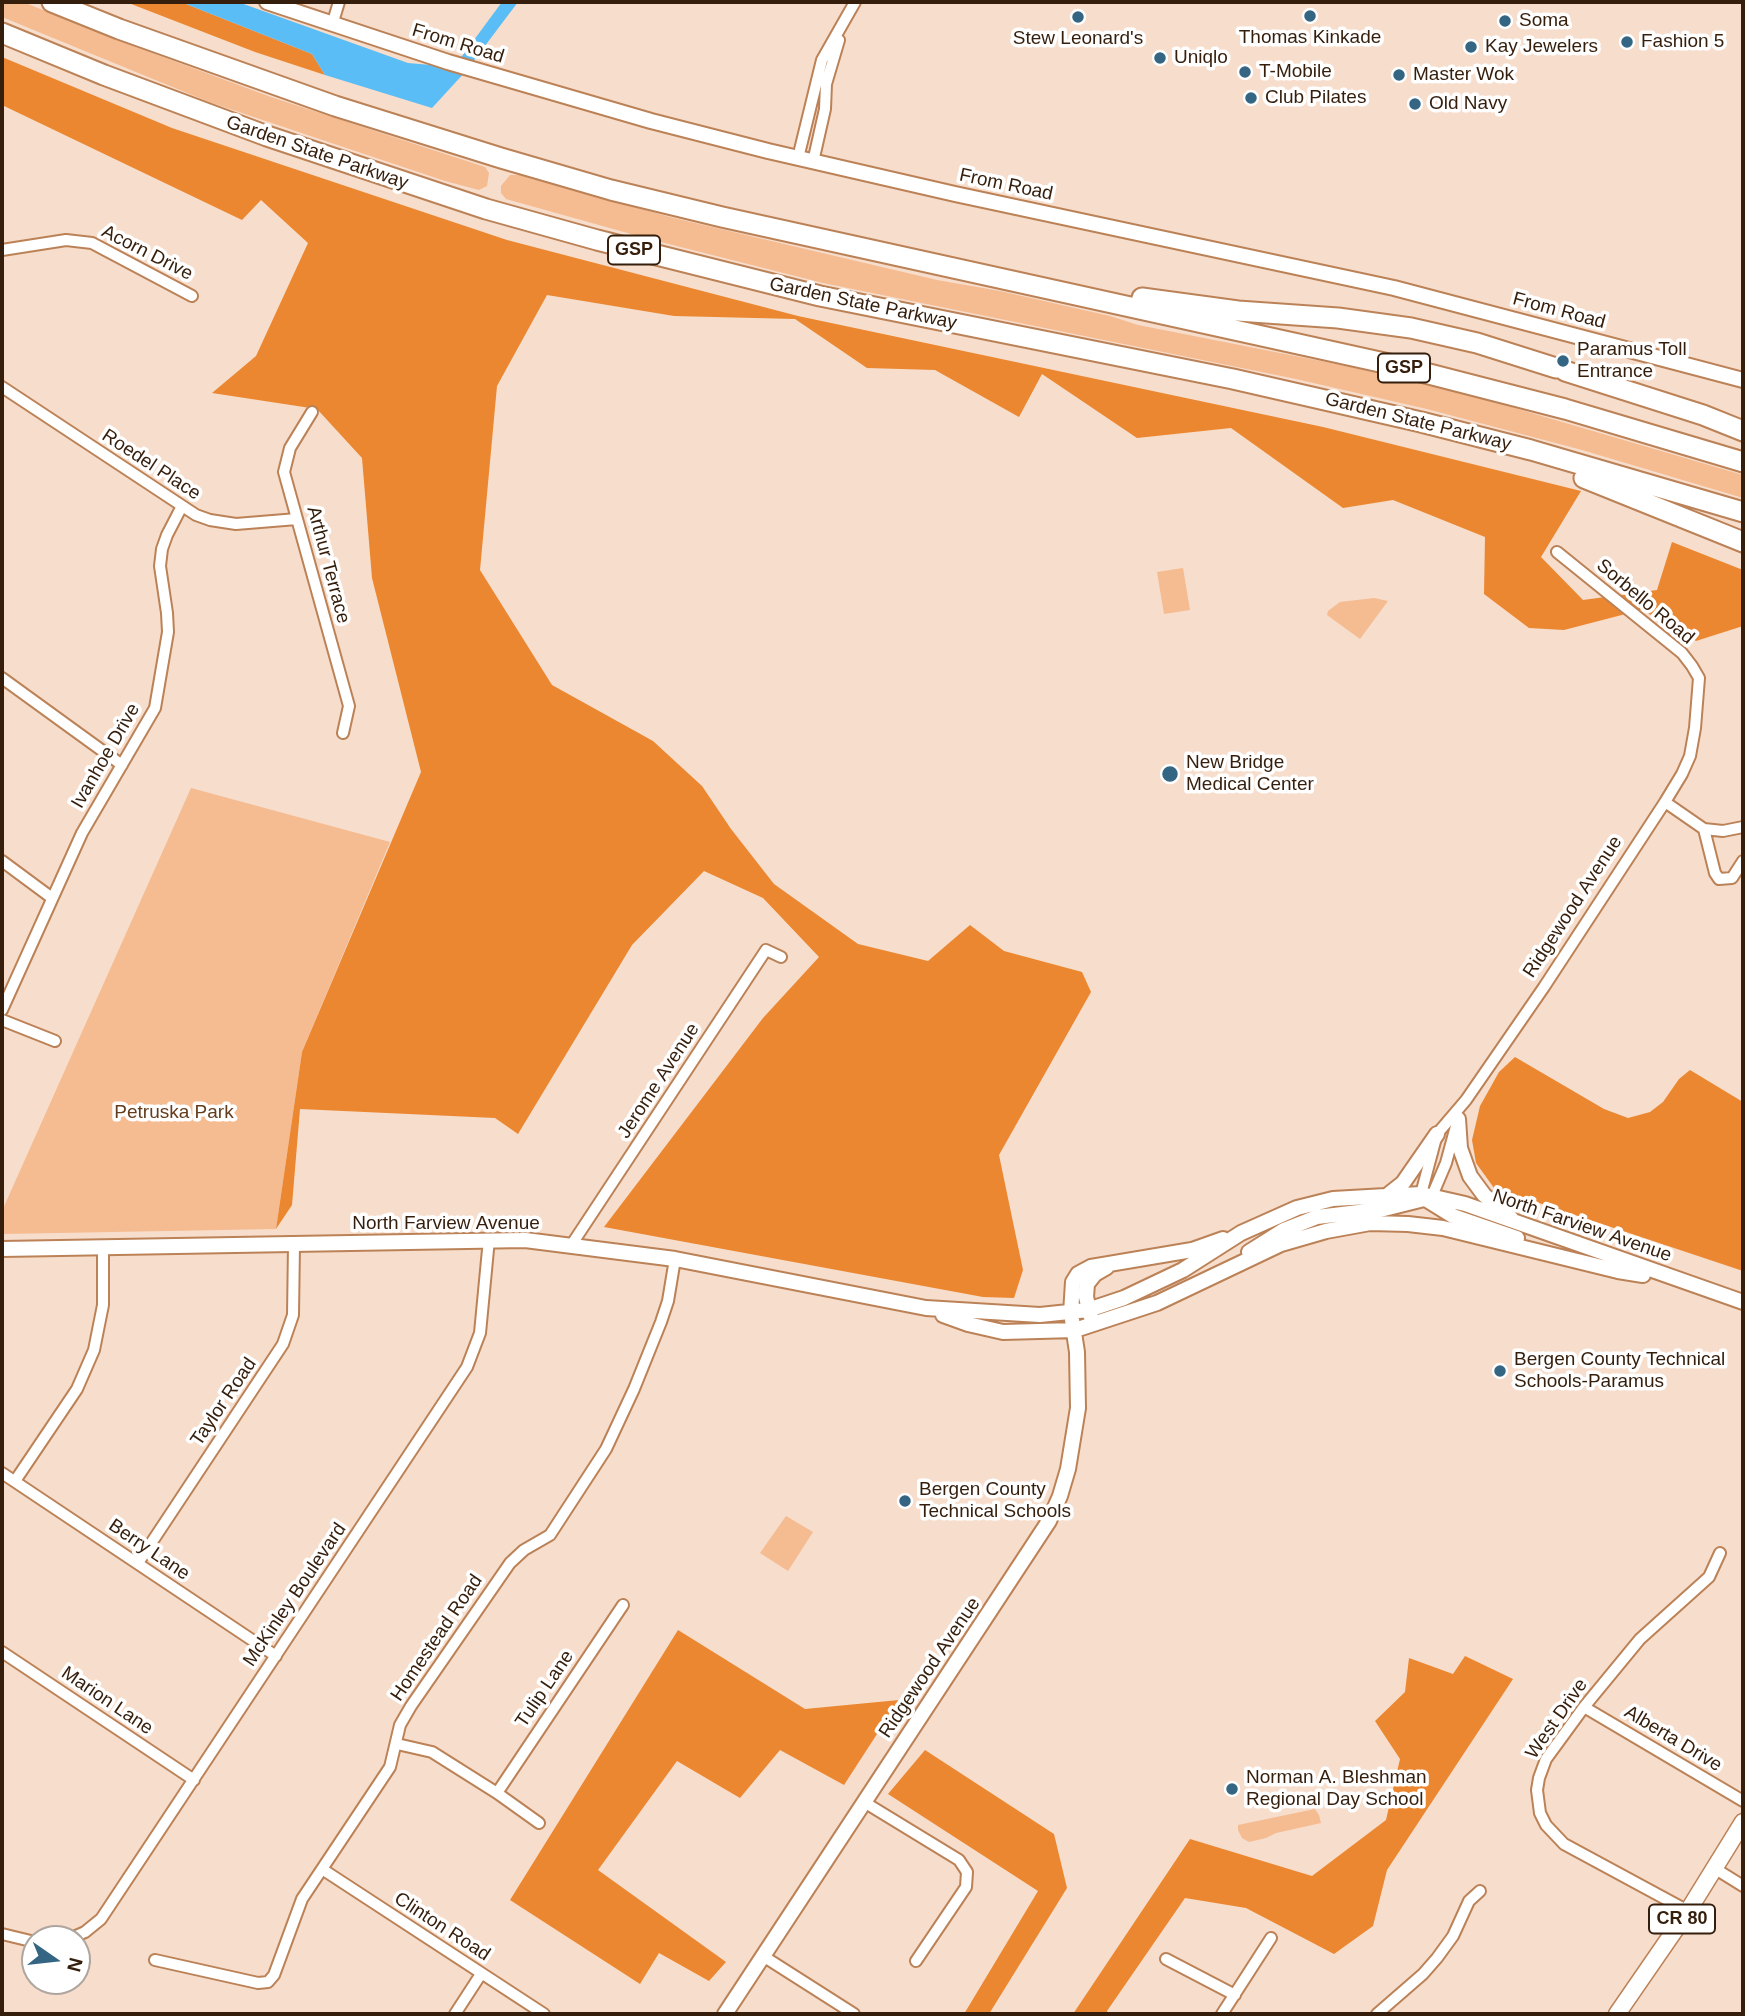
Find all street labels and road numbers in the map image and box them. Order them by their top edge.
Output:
street label: From Road [409,19,507,69]
street label: Garden State Parkway [223,111,411,195]
street label: From Road [957,164,1055,206]
street label: Acorn Drive [98,220,196,286]
road number: GSP [608,236,660,264]
street label: Garden State Parkway [767,273,959,335]
street label: From Road [1510,288,1608,334]
road number: GSP [1378,354,1430,382]
street label: Garden State Parkway [1323,388,1513,456]
street label: Roedel Place [97,425,205,505]
street label: Arthur Terrace [301,504,355,626]
street label: Sorbello Road [1592,555,1698,649]
street label: Ivanhoe Drive [67,700,145,812]
street label: Ridgewood Avenue [1519,832,1627,982]
street label: Jerome Avenue [613,1019,705,1143]
street label: North Farview Avenue [1490,1185,1674,1267]
street label: North Farview Avenue [352,1213,540,1235]
street label: Taylor Road [186,1354,262,1450]
street label: Berry Lane [104,1515,194,1585]
street label: McKinley Boulevard [239,1519,351,1671]
street label: Homestead Road [386,1570,488,1706]
street label: Ridgewood Avenue [875,1593,985,1743]
street label: Tulip Lane [511,1646,579,1732]
street label: Marion Lane [57,1662,157,1740]
street label: West Drive [1521,1675,1593,1763]
street label: Alberta Drive [1620,1701,1726,1777]
street label: Clinton Road [390,1888,494,1966]
road number: CR 80 [1649,1905,1715,1934]

